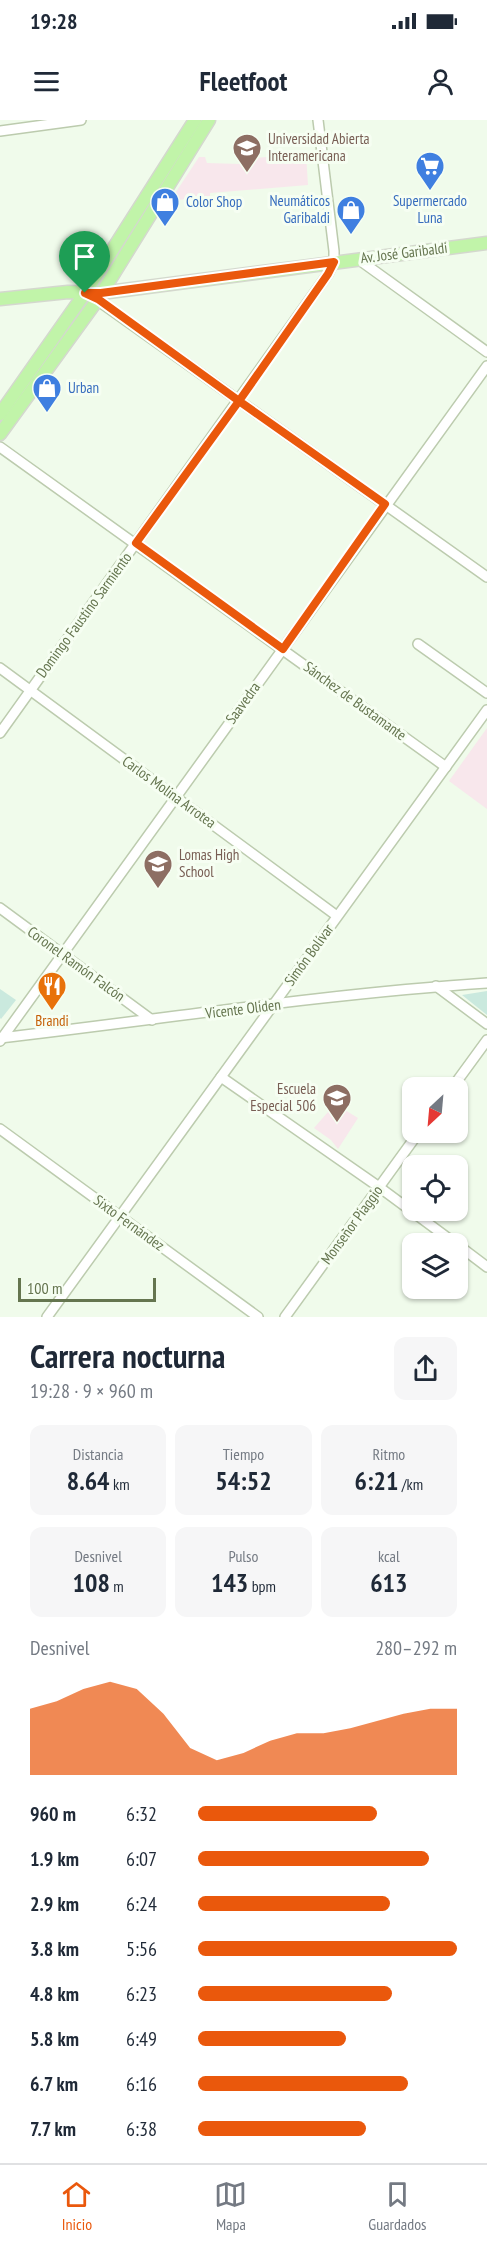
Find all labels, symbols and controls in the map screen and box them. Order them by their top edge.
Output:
text: 19:28 [30,7,78,35]
text: Fleetfoot [200,64,287,98]
icon: menu [30,65,63,98]
icon: person [424,65,457,98]
place label: Universidad Abierta Interamericana [268,129,370,165]
school or university icon: Universidad Abierta Interamericana [231,132,263,174]
supermarket icon: Supermercado Luna [414,150,446,192]
shop icon: Color Shop [149,186,181,228]
place label: Neumáticos Garibaldi [269,191,330,227]
place label: Supermercado Luna [393,191,467,227]
place label: Color Shop [186,192,242,211]
shop icon: Neumáticos Garibaldi [335,194,367,236]
pin [59,231,110,293]
street label: Av. José Garibaldi [359,238,449,267]
icon: arrive [68,240,101,273]
shop icon: Urban [31,372,63,414]
place label: Urban [68,378,99,397]
street label: Domingo Faustino Sarmiento [32,548,135,681]
street label: Sánchez de Bustamante [300,657,410,744]
street label: Saavedra [221,678,264,727]
street label: Carlos Molina Arrotea [119,751,220,832]
place label: Lomas High School [179,845,239,881]
school or university icon: Lomas High School [142,848,174,890]
street label: Simón Bolívar [280,919,338,989]
street label: Coronel Ramón Falcón [24,922,129,1005]
restaurant icon: Brandi [36,970,68,1012]
street label: Vicente Oliden [203,994,282,1023]
place label: Brandi [35,1011,69,1030]
north arrow [402,1077,468,1143]
map controls [402,1077,468,1299]
place label: Escuela Especial 506 [250,1079,316,1115]
school or university icon: Escuela Especial 506 [321,1082,353,1124]
button: locate [402,1155,468,1221]
street label: Monseñor Piaggio [317,1182,387,1268]
street label: Sixto Fernández [90,1190,169,1255]
button: layers [402,1233,468,1299]
scale bar [18,1275,156,1302]
text: 100 m [27,1278,62,1298]
text: Carrera nocturna [30,1334,225,1377]
button: share [394,1337,457,1400]
text: 19:28 · 9 × 960 m [30,1378,153,1404]
text: Distancia [73,1444,124,1464]
text: Tiempo [223,1444,264,1464]
text: Ritmo [372,1444,405,1464]
text: 8.64 [67,1464,110,1497]
text: 54:52 [215,1464,272,1497]
text: 6:21 [355,1464,398,1497]
text: km [110,1474,130,1494]
text: /km [398,1474,423,1494]
text: Desnivel [74,1546,122,1566]
text: Pulso [229,1546,258,1566]
text: kcal [378,1546,400,1566]
text: 108 [73,1566,110,1599]
text: 143 [211,1566,248,1599]
text: 613 [370,1566,407,1599]
text: m [110,1576,124,1596]
text: bpm [248,1576,276,1596]
text: Desnivel [30,1635,89,1661]
text: 280–292 m [375,1635,457,1661]
text: 960 m [30,1801,76,1827]
text: 6:32 [126,1801,157,1827]
text: 1.9 km [30,1846,79,1872]
text: 6:07 [126,1846,157,1872]
text: 2.9 km [30,1891,79,1917]
text: 6:24 [126,1891,157,1917]
text: 3.8 km [30,1936,79,1962]
text: 5:56 [126,1936,157,1962]
text: 4.8 km [30,1981,79,2007]
text: 6:23 [126,1981,157,2007]
text: 5.8 km [30,2026,79,2052]
text: 6:49 [126,2026,157,2052]
text: 6.7 km [30,2071,78,2097]
text: 6:16 [126,2071,157,2097]
text: 7.7 km [30,2116,76,2142]
text: 6:38 [126,2116,157,2142]
tab: Inicio [60,2178,93,2234]
tab: Mapa [214,2178,247,2234]
tab: Guardados [368,2178,427,2234]

